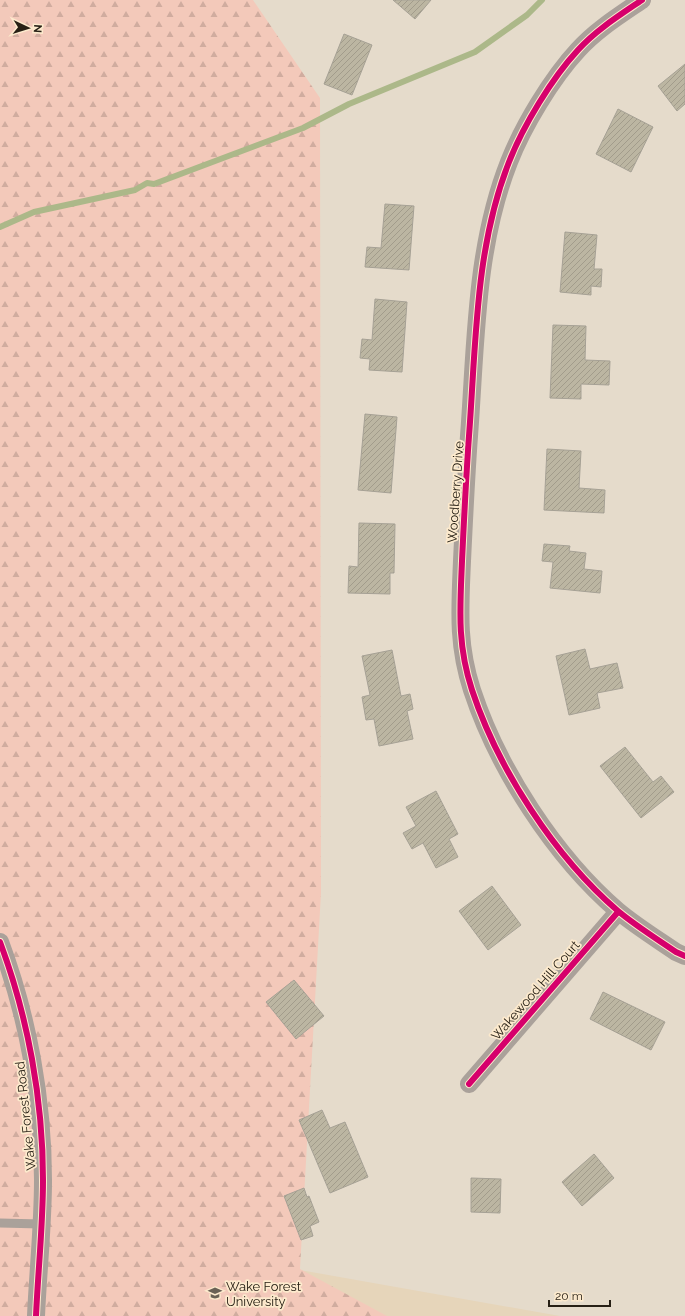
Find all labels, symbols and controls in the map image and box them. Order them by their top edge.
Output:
north arrow [8,8,48,48]
text: N [31,24,44,33]
street label: Woodberry Drive [444,440,467,543]
street label: Wakewood Hill Court [488,937,583,1043]
street label: Wake Forest Road [12,1061,39,1171]
place label: Wake Forest University [226,1279,302,1309]
scale bar [549,1282,610,1308]
school or university icon: Wake Forest University [207,1285,223,1301]
text: 20 m [555,1289,583,1303]

